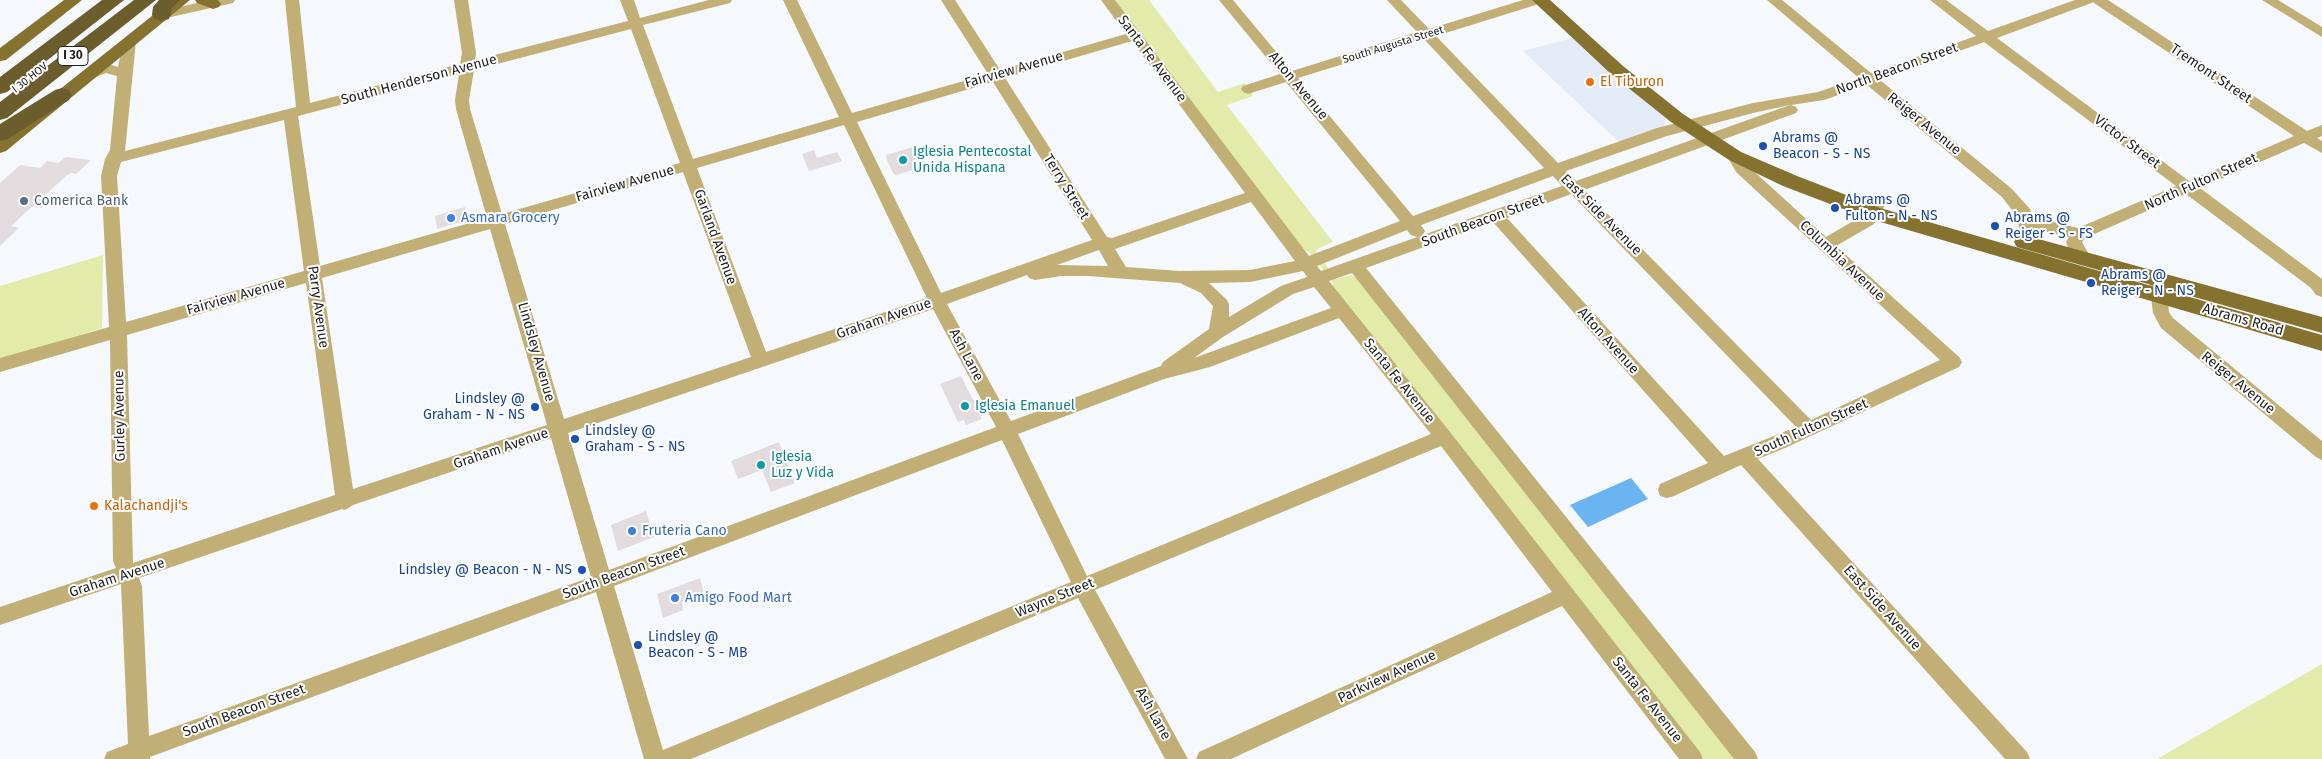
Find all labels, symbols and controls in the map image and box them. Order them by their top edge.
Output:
street label: Santa Fe Avenue [1114,12,1190,106]
street label: South Augusta Street [1341,23,1445,67]
street label: North Beacon Street [1834,39,1960,99]
street label: Tremont Street [2167,41,2255,107]
road number: I 30 [58,46,88,66]
street label: Fairview Avenue [963,48,1065,92]
street label: Alton Avenue [1265,49,1331,123]
street label: South Henderson Avenue [339,51,499,109]
street label: I 30 HOV [9,60,51,96]
place label: El Tiburon [1600,74,1664,90]
marker: El Tiburon [1584,76,1596,88]
street label: Reiger Avenue [1884,89,1964,159]
street label: Victor Street [2091,112,2163,172]
place label: Abrams @ Beacon - S - NS [1773,130,1870,162]
marker: Abrams @ Beacon - S - NS [1757,140,1769,152]
place label: Iglesia Pentecostal Unida Hispana [913,144,1032,176]
street label: North Fulton Street [2142,150,2260,214]
street label: Terry Street [1039,151,1093,223]
marker: Iglesia Pentecostal Unida Hispana [897,154,909,166]
street label: Fairview Avenue [574,162,676,206]
street label: East Side Avenue [1557,171,1645,259]
street label: Garland Avenue [690,187,740,287]
street label: South Beacon Street [1420,191,1546,251]
place label: Abrams @ Fulton - N - NS [1845,192,1938,224]
place label: Comerica Bank [34,193,128,209]
marker: Comerica Bank [18,195,30,207]
marker: Abrams @ Fulton - N - NS [1829,202,1841,214]
place label: Asmara Grocery [461,210,560,226]
place label: Abrams @ Reiger - S - FS [2005,210,2093,242]
marker: Asmara Grocery [445,212,457,224]
street label: Columbia Avenue [1796,217,1888,305]
marker: Abrams @ Reiger - S - FS [1989,220,2001,232]
street label: Parry Avenue [304,265,332,349]
place label: Abrams @ Reiger - N - NS [2101,267,2194,300]
street label: Fairview Avenue [185,275,287,319]
marker: Abrams @ Reiger - N - NS [2085,277,2097,289]
street label: Graham Avenue [834,295,934,343]
street label: Lindsley Avenue [514,300,558,404]
street label: Abrams Road [2201,300,2285,340]
street label: Alton Avenue [1574,304,1642,378]
street label: Ash Lane [945,326,987,384]
street label: Santa Fe Avenue [1360,335,1438,427]
street label: Reiger Avenue [2198,348,2278,418]
street label: Gurley Avenue [111,370,129,462]
place label: Lindsley @ Graham - N - NS [423,391,525,424]
street label: South Fulton Street [1752,395,1870,461]
place label: Iglesia Emanuel [975,398,1075,414]
marker: Iglesia Emanuel [959,400,971,412]
marker: Lindsley @ Graham - N - NS [529,401,541,413]
place label: Lindsley @ Graham - S - NS [585,423,685,456]
street label: Graham Avenue [451,425,551,473]
marker: Lindsley @ Graham - S - NS [569,433,581,445]
place label: Iglesia Luz y Vida [771,449,834,482]
marker: Iglesia Luz y Vida [755,459,767,471]
place label: Kalachandji's [104,498,188,514]
marker: Kalachandji's [88,500,100,512]
place label: Fruteria Cano [642,523,727,539]
marker: Fruteria Cano [626,525,638,537]
street label: South Beacon Street [561,543,687,603]
street label: Graham Avenue [67,555,167,601]
place label: Lindsley @ Beacon - N - NS [398,562,572,578]
street label: East Side Avenue [1840,562,1924,654]
marker: Lindsley @ Beacon - N - NS [576,564,588,576]
street label: Wayne Street [1013,575,1097,621]
place label: Amigo Food Mart [685,590,792,606]
marker: Amigo Food Mart [669,592,681,604]
place label: Lindsley @ Beacon - S - MB [648,629,748,662]
marker: Lindsley @ Beacon - S - MB [632,639,644,651]
street label: Parkview Avenue [1335,647,1439,707]
street label: Santa Fe Avenue [1608,654,1686,746]
street label: South Beacon Street [181,681,307,741]
street label: Ash Lane [1132,685,1174,743]

